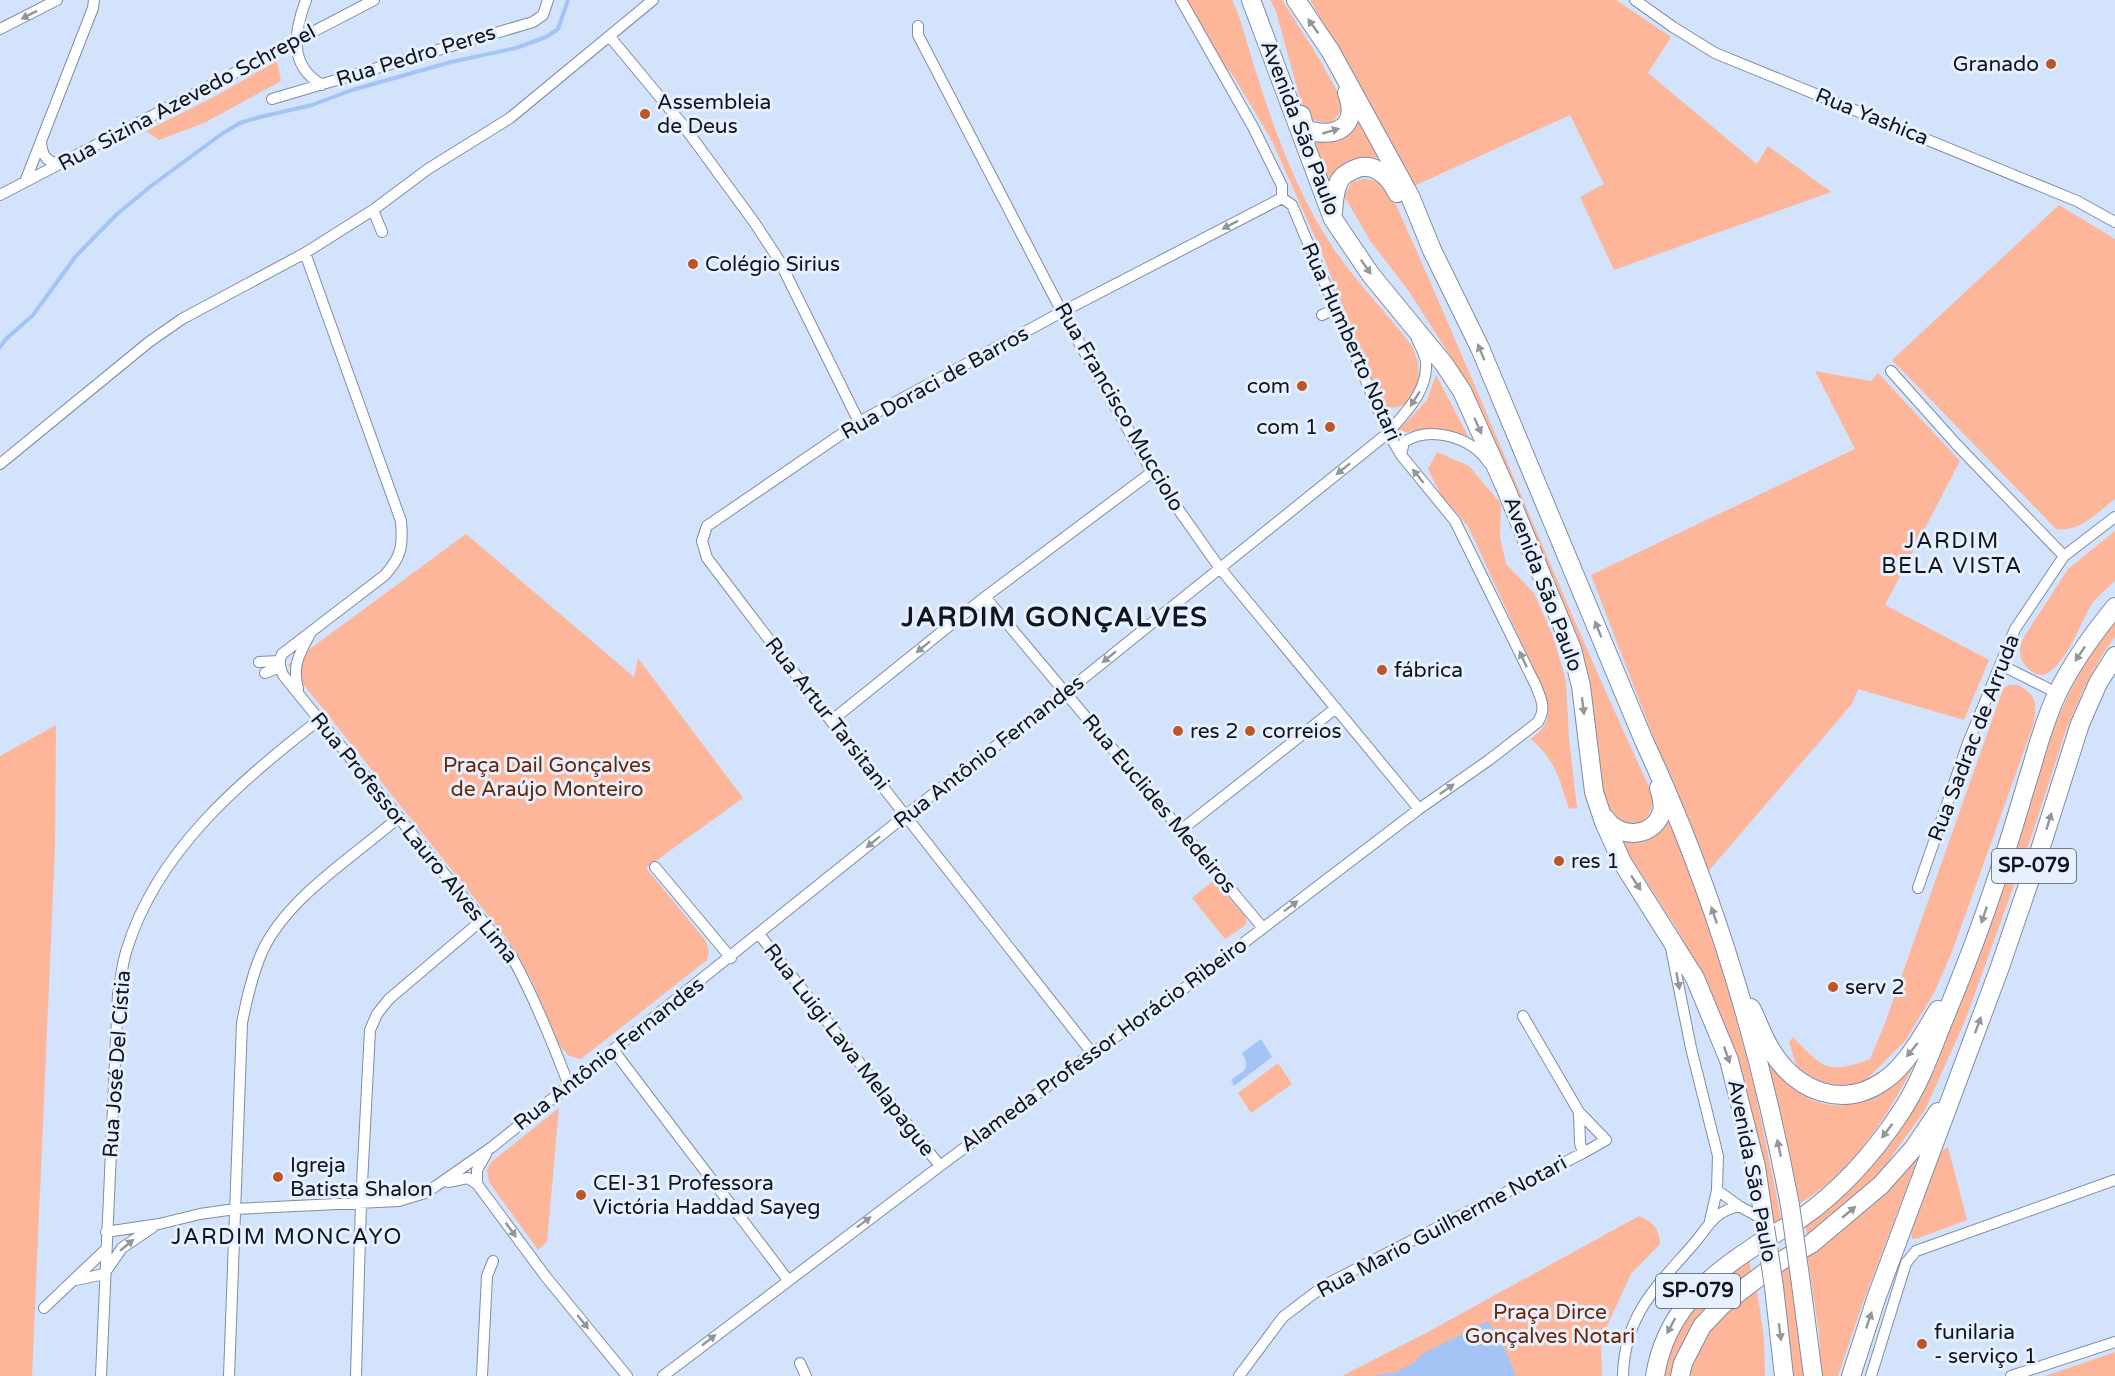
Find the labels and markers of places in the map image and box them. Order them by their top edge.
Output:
place label: Granado [1953,52,2039,77]
marker: Granado [2044,57,2058,71]
place label: Assembleia de Deus [657,90,771,139]
marker: Assembleia de Deus [638,107,652,121]
place label: Colégio Sirius [705,252,840,277]
marker: Colégio Sirius [686,257,700,271]
place label: com [1247,374,1290,399]
marker: com [1295,379,1309,393]
place label: com 1 [1256,415,1318,440]
marker: com 1 [1323,420,1337,434]
place label: fábrica [1394,658,1463,683]
marker: fábrica [1375,663,1389,677]
place label: res 2 [1190,719,1238,744]
place label: correios [1262,719,1342,744]
marker: res 2 [1171,724,1185,738]
marker: correios [1243,724,1257,738]
place label: res 1 [1571,849,1619,874]
marker: res 1 [1552,854,1566,868]
place label: serv 2 [1845,975,1905,1000]
marker: serv 2 [1826,980,1840,994]
place label: Igreja Batista Shalon [290,1153,433,1202]
marker: Igreja Batista Shalon [271,1170,285,1184]
place label: CEI-31 Professora Victória Haddad Sayeg [593,1171,820,1220]
marker: CEI-31 Professora Victória Haddad Sayeg [574,1188,588,1202]
place label: funilaria - serviço 1 [1934,1320,2037,1369]
marker: funilaria - serviço 1 [1915,1337,1929,1351]

